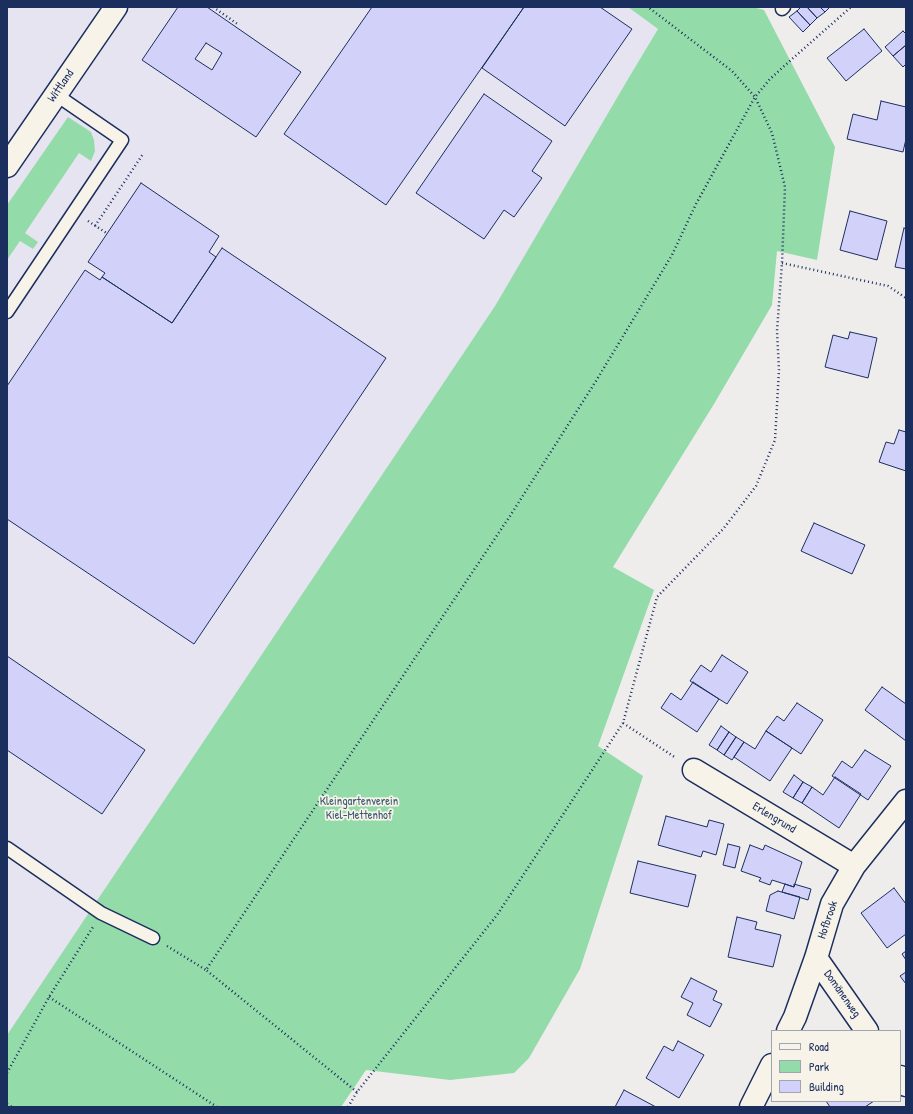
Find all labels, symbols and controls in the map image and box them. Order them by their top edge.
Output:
street label: Wittland [45,67,77,105]
park label: Kleingartenverein Kiel-Mettenhof [320,795,398,823]
street label: Erlengrund [750,799,798,837]
street label: Hofbrook [815,899,841,941]
street label: Domänenweg [820,967,864,1021]
legend [771,1030,901,1102]
text: Road [809,1038,829,1055]
text: Park [809,1058,829,1075]
text: Building [809,1078,844,1095]

